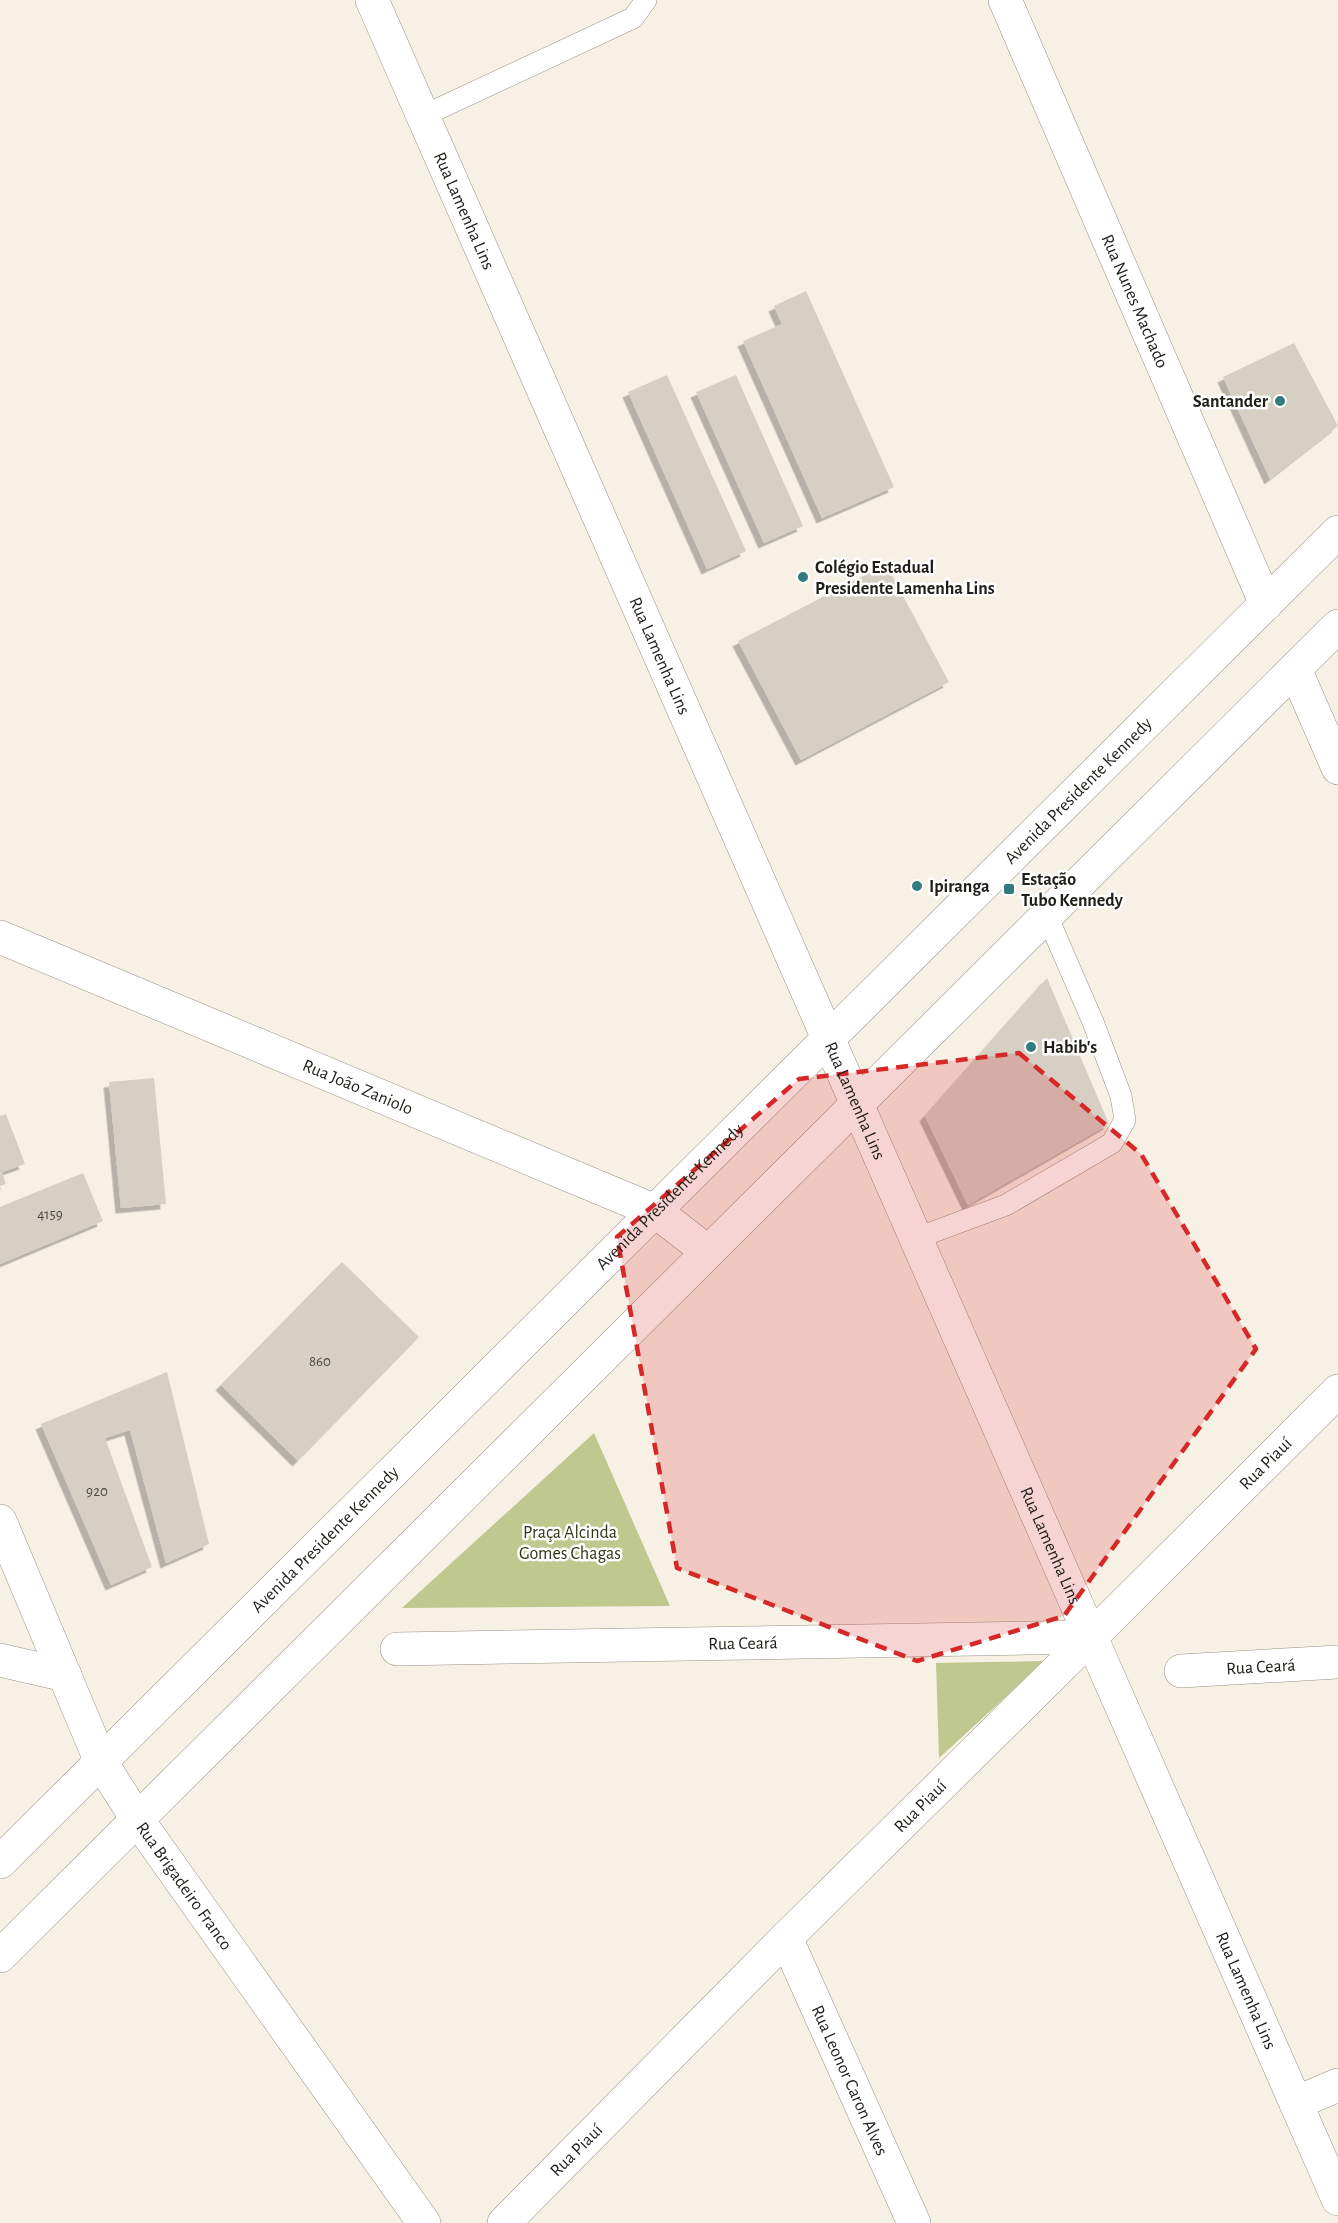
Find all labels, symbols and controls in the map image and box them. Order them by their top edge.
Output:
street label: Rua Lamenha Lins [430,150,497,272]
street label: Rua Nunes Machado [1097,232,1171,371]
place label: Santander [1193,393,1269,411]
marker: Santander [1273,394,1287,408]
place label: Colégio Estadual Presidente Lamenha Lins [815,559,995,598]
marker: Colégio Estadual Presidente Lamenha Lins [796,570,810,584]
street label: Rua Lamenha Lins [625,595,693,717]
street label: Avenida Presidente Kennedy [1002,714,1156,868]
place label: Estação Tubo Kennedy [1021,871,1124,910]
place label: Ipiranga [929,878,990,896]
marker: Ipiranga [910,879,924,893]
marker: Estação Tubo Kennedy [1002,882,1016,896]
street label: Rua Lamenha Lins [821,1039,888,1162]
place label: Habib's [1043,1039,1097,1057]
marker: Habib's [1024,1040,1038,1054]
street label: Rua João Zaniolo [300,1057,416,1119]
street label: Avenida Presidente Kennedy [593,1120,748,1274]
house number: 4159 [37,1207,63,1222]
house number: 860 [309,1354,331,1369]
street label: Rua Piauí [1236,1434,1296,1494]
street label: Avenida Presidente Kennedy [248,1463,403,1617]
house number: 920 [86,1484,108,1499]
street label: Rua Lamenha Lins [1016,1484,1084,1607]
park label: Praça Alcinda Gomes Chagas [519,1524,621,1563]
street label: Rua Ceará [708,1634,778,1654]
street label: Rua Ceará [1226,1656,1296,1678]
street label: Rua Piauí [891,1777,951,1836]
street label: Rua Brigadeiro Franco [132,1819,235,1954]
street label: Rua Lamenha Lins [1212,1929,1279,2052]
street label: Rua Leonor Caron Alves [807,2003,891,2159]
street label: Rua Piauí [547,2121,607,2180]

